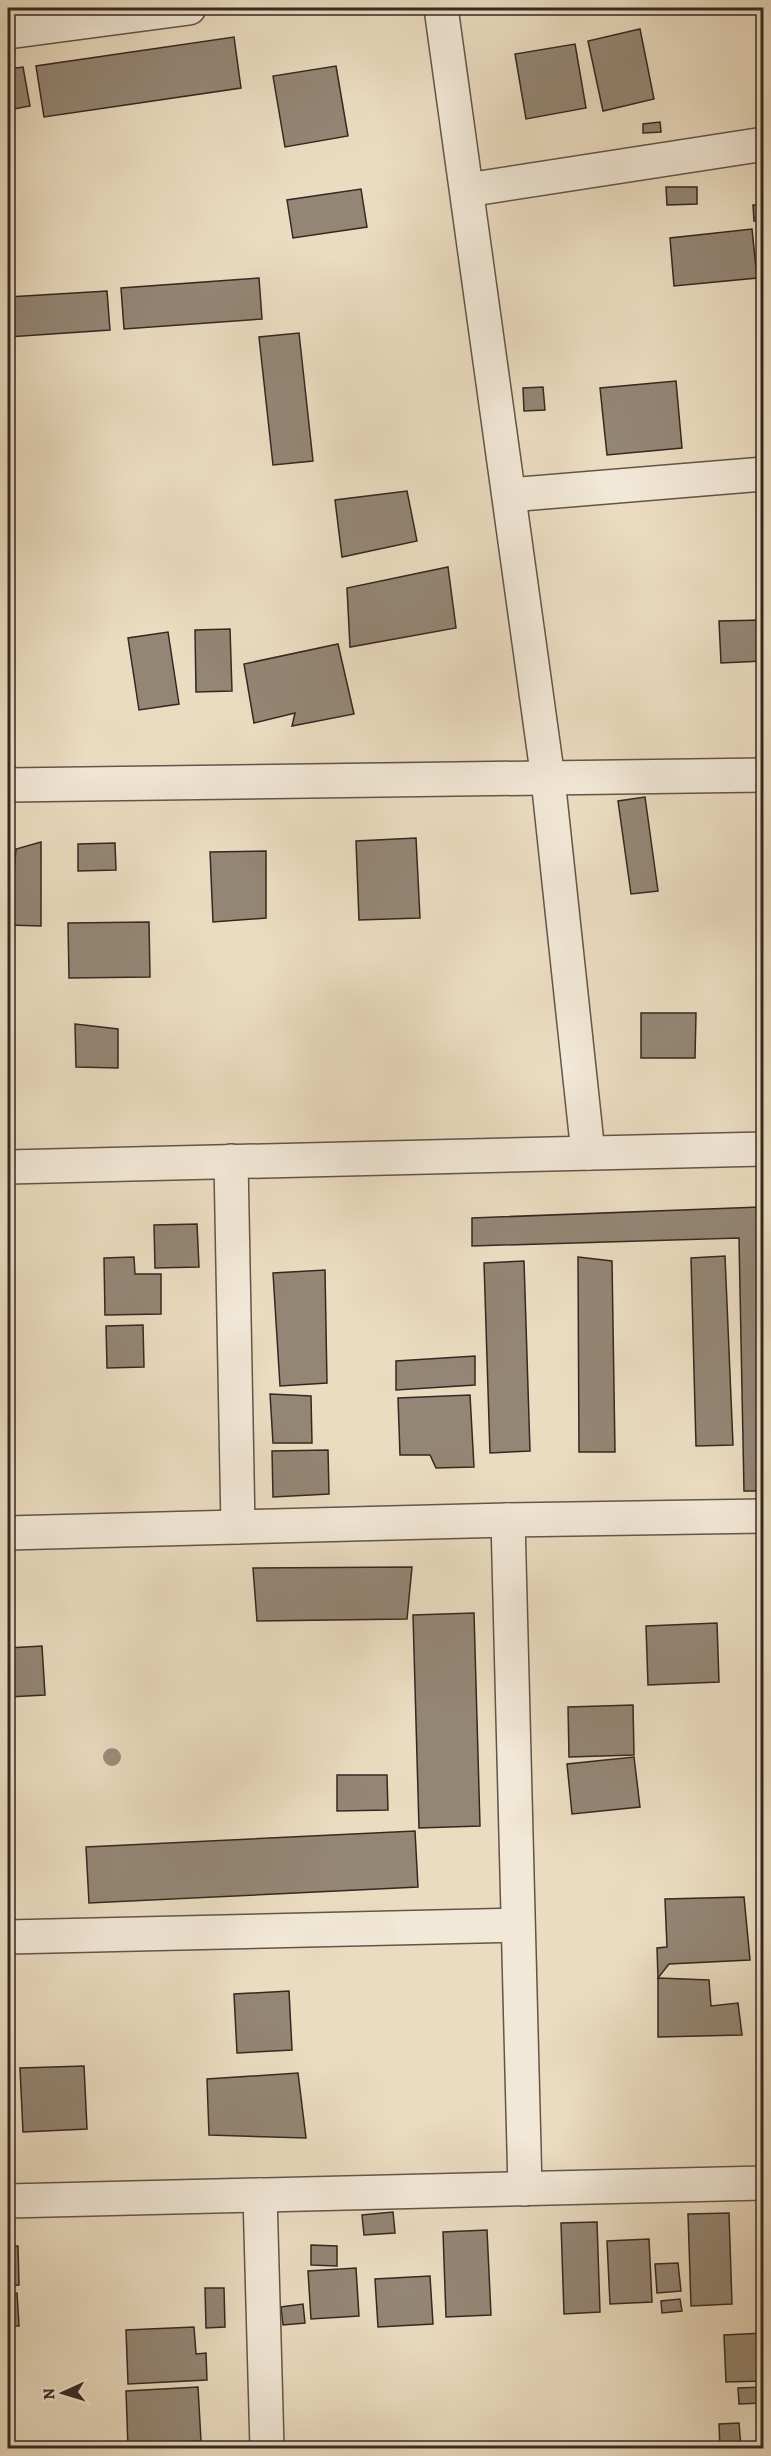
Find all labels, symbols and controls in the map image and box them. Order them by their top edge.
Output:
north arrow [33,2363,93,2423]
text: N [38,2387,60,2401]

